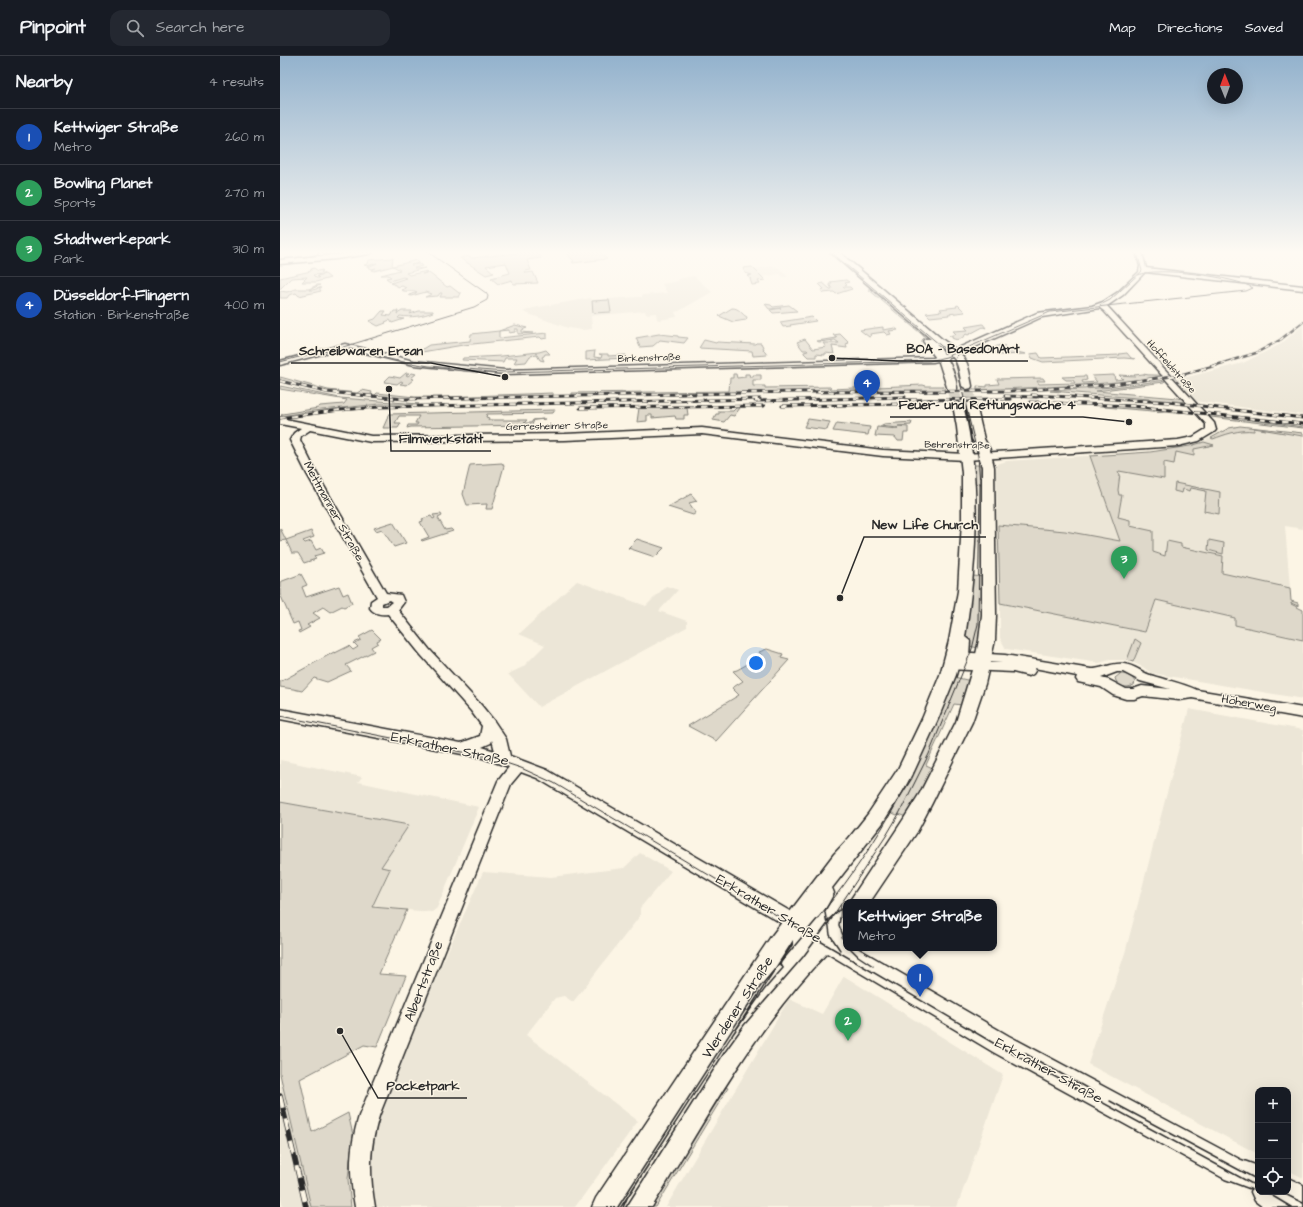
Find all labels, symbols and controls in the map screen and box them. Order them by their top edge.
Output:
search box [110,10,390,46]
text: Pinpoint [20,14,86,41]
icon: search [124,17,146,39]
text: Search here [156,17,244,38]
text: Map [1109,18,1136,38]
text: Directions [1158,18,1223,38]
text: Saved [1245,18,1283,38]
north arrow [1207,68,1243,104]
text: Nearby [16,70,73,94]
text: 4 results [209,73,264,91]
text: Kettwiger Straße [54,117,178,138]
text: 1 [28,128,30,146]
text: 260 m [225,128,264,146]
text: Metro [54,138,92,156]
text: Bowling Planet [54,173,152,194]
text: 2 [25,184,33,202]
text: 270 m [225,184,264,202]
text: Sports [54,194,96,212]
text: Stadtwerkepark [54,229,170,250]
text: 3 [26,240,32,258]
text: 310 m [232,240,264,258]
text: Park [54,250,84,268]
text: Düsseldorf-Flingern [54,285,189,306]
text: 4 [25,296,33,314]
text: 400 m [223,296,264,314]
text: Station · Birkenstraße [54,306,189,324]
callout: BOA – BasedOnArt [899,336,1028,361]
street label: Hoffeldstraße [1143,337,1200,397]
callout: Schreibwaren Ersan [291,338,431,363]
text: BOA – BasedOnArt [907,340,1020,358]
text: Schreibwaren Ersan [298,342,424,360]
street label: Birkenstraße [617,350,681,366]
pin: 4 [854,370,880,403]
callout: Feuer- und Rettungswache 4 [890,392,1083,417]
text: Feuer- und Rettungswache 4 [898,396,1076,416]
street label: Gerresheimer Straße [506,418,609,434]
callout: Filmwerkstatt [391,426,491,451]
text: Filmwerkstatt [399,430,484,448]
street label: Behrenstraße [924,437,990,453]
street label: Mettmanner Straße [299,458,368,565]
callout: New Life Church [864,512,986,537]
text: New Life Church [872,516,979,534]
pin: 3 [1111,546,1137,579]
your location [746,653,766,673]
street label: Höherweg [1220,690,1278,718]
street label: Erkrather Straße [389,727,511,771]
street label: Erkrather Straße [712,869,825,949]
popup [843,899,997,951]
text: Kettwiger Straße [858,906,982,927]
text: Metro [858,927,895,945]
street label: Albertstraße [399,938,449,1025]
street label: Werdener Straße [697,952,779,1063]
pin: 1 [907,964,933,997]
pin: 2 [835,1008,861,1041]
street label: Erkrather Straße [991,1033,1106,1109]
callout: Pocketpark [378,1073,467,1098]
text: Pocketpark [386,1077,461,1096]
map controls [1255,1087,1291,1195]
button: + [1255,1087,1291,1123]
button: − [1255,1123,1291,1159]
button: locate [1255,1159,1291,1195]

